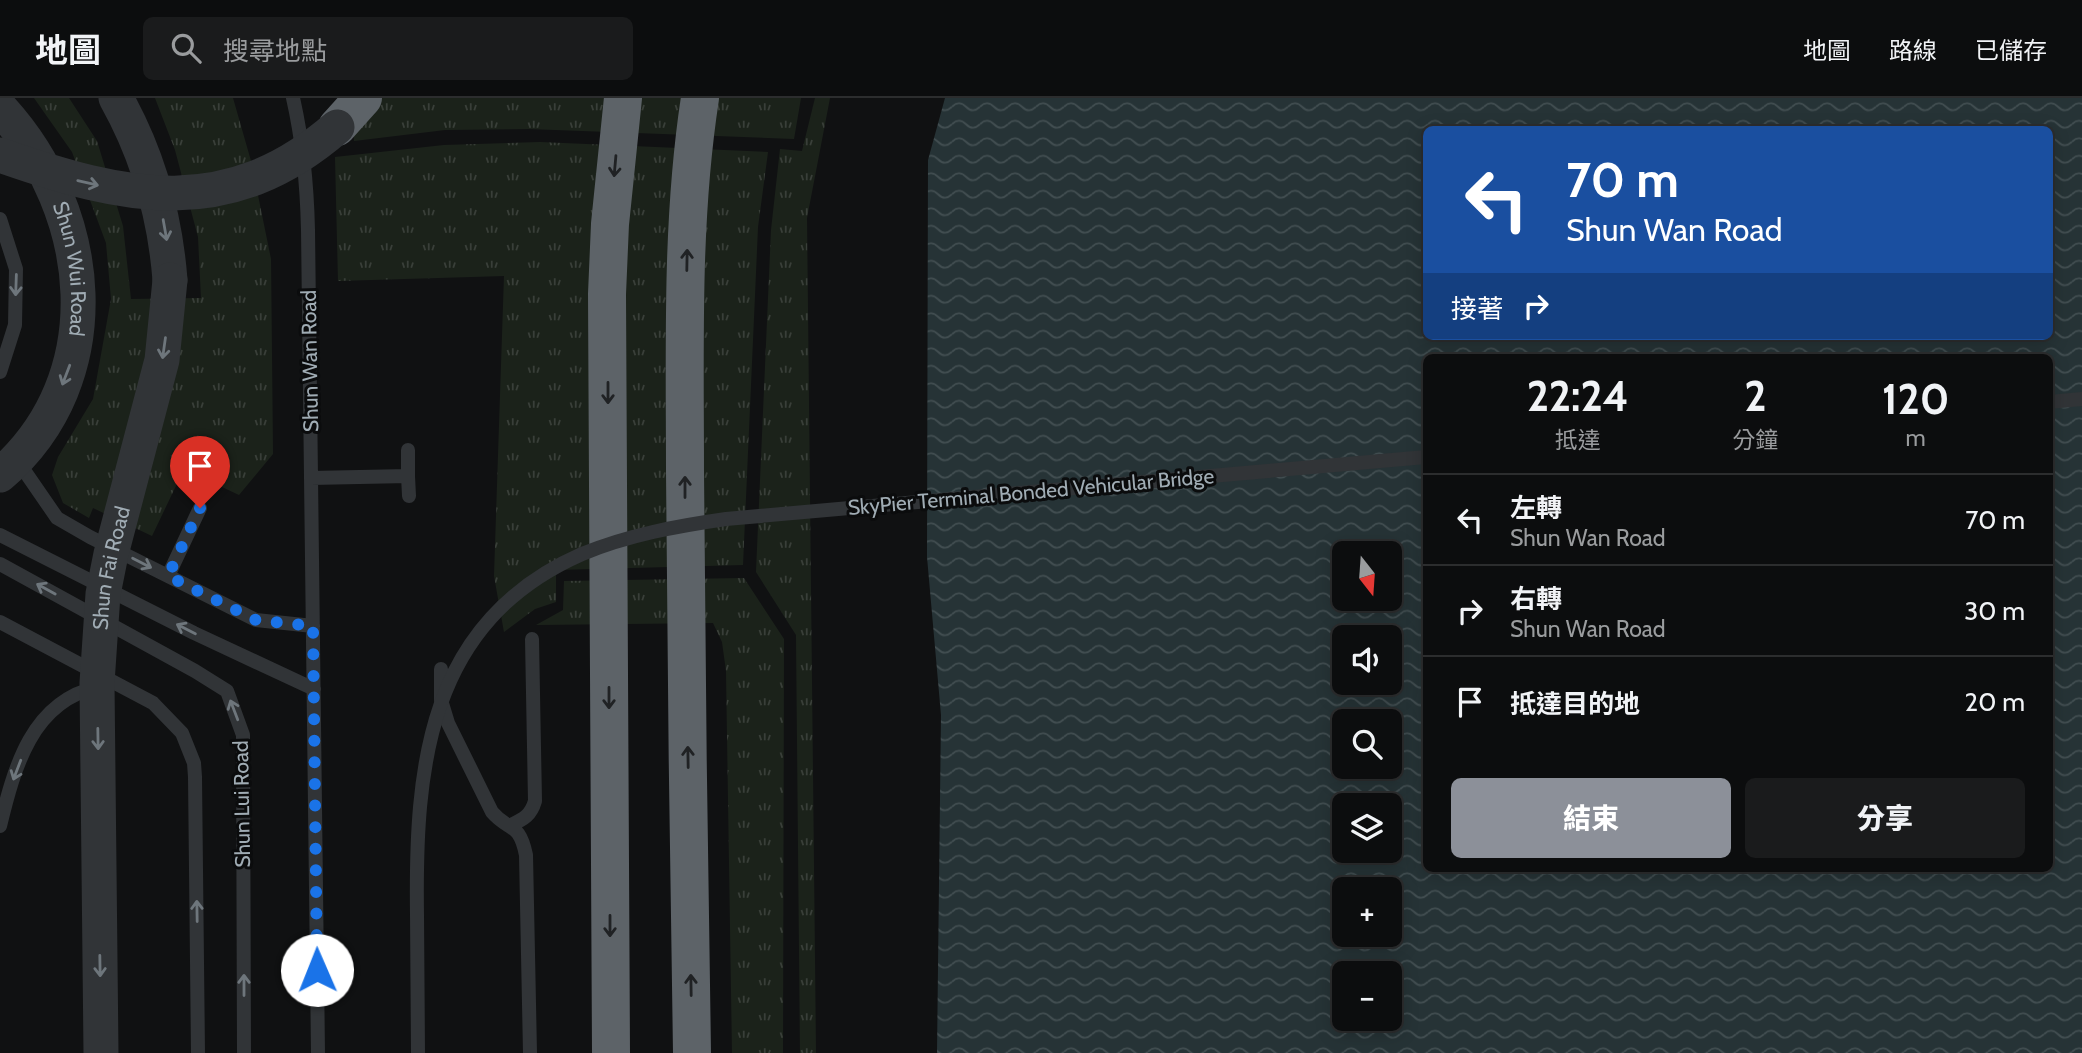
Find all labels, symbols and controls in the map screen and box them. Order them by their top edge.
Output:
search box [143,17,633,80]
icon: search [167,29,205,67]
text: 地圖 [35,30,101,70]
text: 搜尋地點 [223,35,327,67]
text: 地圖 [1803,36,1851,65]
text: 路線 [1889,36,1937,65]
text: 已儲存 [1975,36,2047,65]
text: 70 m [1566,150,1679,209]
one-way arrow [608,154,621,177]
icon: left [1451,154,1542,245]
one-way arrow [76,177,99,190]
street label: Shun Wui Road [48,198,91,338]
text: Shun Wan Road [1566,210,1783,249]
one-way arrow [158,218,172,241]
one-way arrow [680,249,694,272]
one-way arrow [9,273,23,296]
icon: right [1517,287,1555,325]
street label: Shun Wan Road [296,290,323,432]
text: 接著 [1451,293,1503,325]
one-way arrow [157,336,170,359]
one-way arrow [59,364,71,386]
text: 22:24 [1527,370,1629,422]
text: 2 [1744,370,1766,422]
text: 120 [1882,373,1949,425]
one-way arrow [601,381,614,404]
text: m [1906,424,1926,452]
text: 抵達 [1555,426,1601,454]
text: 分鐘 [1732,426,1778,454]
pin [170,436,230,508]
icon: arrive [181,447,219,485]
street label: SkyPier Terminal Bonded Vehicular Bridge [847,463,1215,520]
one-way arrow [678,476,692,499]
text: 左轉 [1510,492,1562,524]
icon: left [1451,501,1489,539]
street label: Shun Fai Road [88,503,135,631]
text: 70 m [1965,504,2025,536]
text: Shun Wan Road [1510,524,1666,552]
north arrow [1332,541,1402,611]
map controls [1332,541,1402,1031]
one-way arrow [131,556,152,570]
one-way arrow [36,582,57,595]
text: 右轉 [1510,583,1562,615]
icon: right [1451,592,1489,630]
text: 30 m [1964,595,2025,627]
text: Shun Wan Road [1510,615,1666,643]
one-way arrow [176,621,197,635]
button: sound [1332,625,1402,695]
icon: arrive [1451,683,1489,721]
text: 20 m [1965,686,2025,718]
one-way arrow [602,687,616,710]
text: 抵達目的地 [1510,688,1640,720]
one-way arrow [226,699,239,721]
button: search [1332,709,1402,779]
one-way arrow [91,727,105,750]
street label: Shun Lui Road [228,740,255,868]
one-way arrow [681,746,695,769]
one-way arrow [10,759,22,781]
button: 結束 [1451,778,1731,858]
button: 分享 [1745,778,2025,858]
button: layers [1332,793,1402,863]
button: + [1332,877,1402,947]
one-way arrow [190,900,204,923]
one-way arrow [603,914,617,937]
position arrow [280,933,354,1007]
one-way arrow [93,955,107,978]
button: − [1332,961,1402,1031]
one-way arrow [237,974,251,997]
one-way arrow [684,974,698,997]

